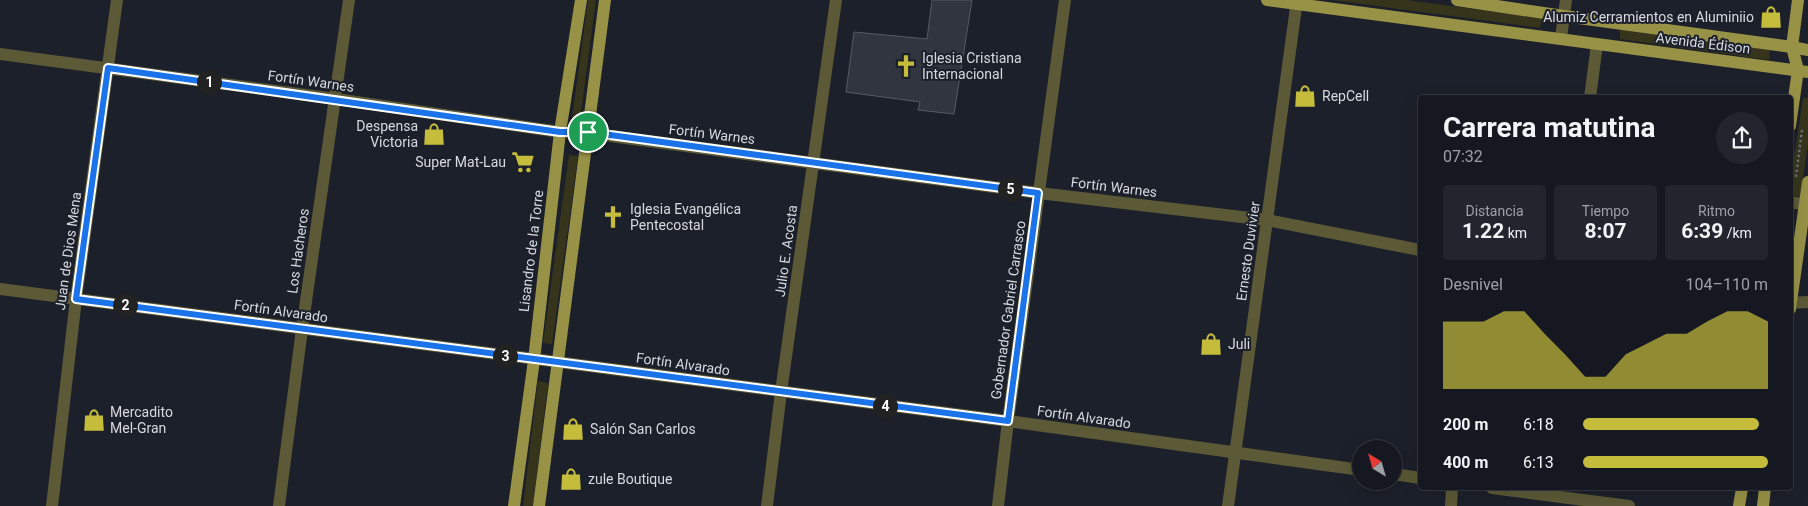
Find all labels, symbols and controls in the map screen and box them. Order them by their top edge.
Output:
shop icon: Alumiz Cerramientos en Aluminiio [1758,4,1784,30]
place label: Alumiz Cerramientos en Aluminiio [1543,9,1754,25]
street label: Avenida Édison [1655,28,1751,57]
place label: Iglesia Cristiana Internacional [922,50,1022,82]
church icon: Iglesia Cristiana Internacional [893,53,919,79]
street label: Fortín Warnes [267,67,355,95]
pin: 1 [196,70,222,94]
text: 1 [205,74,214,90]
shop icon: RepCell [1292,83,1318,109]
place label: RepCell [1322,88,1369,104]
pin [567,111,609,153]
text: Carrera matutina [1443,111,1655,144]
button: share [1716,112,1768,164]
place label: Despensa Victoria [356,118,418,150]
icon: arrive [574,118,602,146]
shop icon: Despensa Victoria [421,121,447,147]
street label: Fortín Warnes [668,121,756,147]
text: 07:32 [1443,147,1483,166]
supermarket icon: Super Mat-Lau [510,149,536,175]
place label: Super Mat-Lau [415,154,506,170]
street label: Fortín Warnes [1070,174,1158,200]
pin: 5 [998,176,1022,202]
text: 5 [1006,181,1015,197]
street label: Lisandro de la Torre [516,189,546,313]
street label: Juan de Dios Mena [52,191,84,311]
street label: Ernesto Duvivier [1233,200,1263,302]
place label: Iglesia Evangélica Pentecostal [630,201,741,233]
text: Distancia [1465,203,1524,219]
text: Tiempo [1582,203,1629,219]
text: Ritmo [1698,203,1735,219]
church icon: Iglesia Evangélica Pentecostal [600,204,626,230]
street label: Julio E. Acosta [772,204,800,298]
street label: Los Hacheros [284,207,312,295]
street label: Gobernador Gabriel Carrasco [988,219,1028,401]
text: 1.22 [1462,219,1504,243]
text: 8:07 [1584,219,1627,243]
text: 6:39 [1681,219,1723,243]
text: km [1504,225,1527,241]
text: /km [1723,225,1752,241]
text: Desnivel [1443,275,1503,294]
text: 104–110 m [1686,275,1768,294]
pin: 2 [112,292,138,318]
street label: Fortín Alvarado [233,296,329,326]
text: 2 [121,297,130,313]
shop icon: Juli [1198,331,1224,357]
place label: Juli [1228,336,1250,352]
pin: 3 [492,344,518,368]
text: 3 [501,348,510,364]
street label: Fortín Alvarado [635,349,731,379]
pin: 4 [872,394,898,418]
text: 4 [881,398,890,414]
street label: Fortín Alvarado [1036,402,1132,432]
place label: Mercadito Mel-Gran [110,404,173,436]
shop icon: Mercadito Mel-Gran [81,407,107,433]
text: 200 m [1443,415,1488,434]
text: 6:18 [1523,415,1554,434]
shop icon: Salón San Carlos [560,416,586,442]
place label: Salón San Carlos [590,421,696,437]
north arrow [1352,440,1402,490]
map controls [1352,440,1402,490]
text: 400 m [1443,453,1488,472]
text: 6:13 [1523,453,1554,472]
shop icon: zule Boutique [558,466,584,492]
place label: zule Boutique [588,471,672,487]

